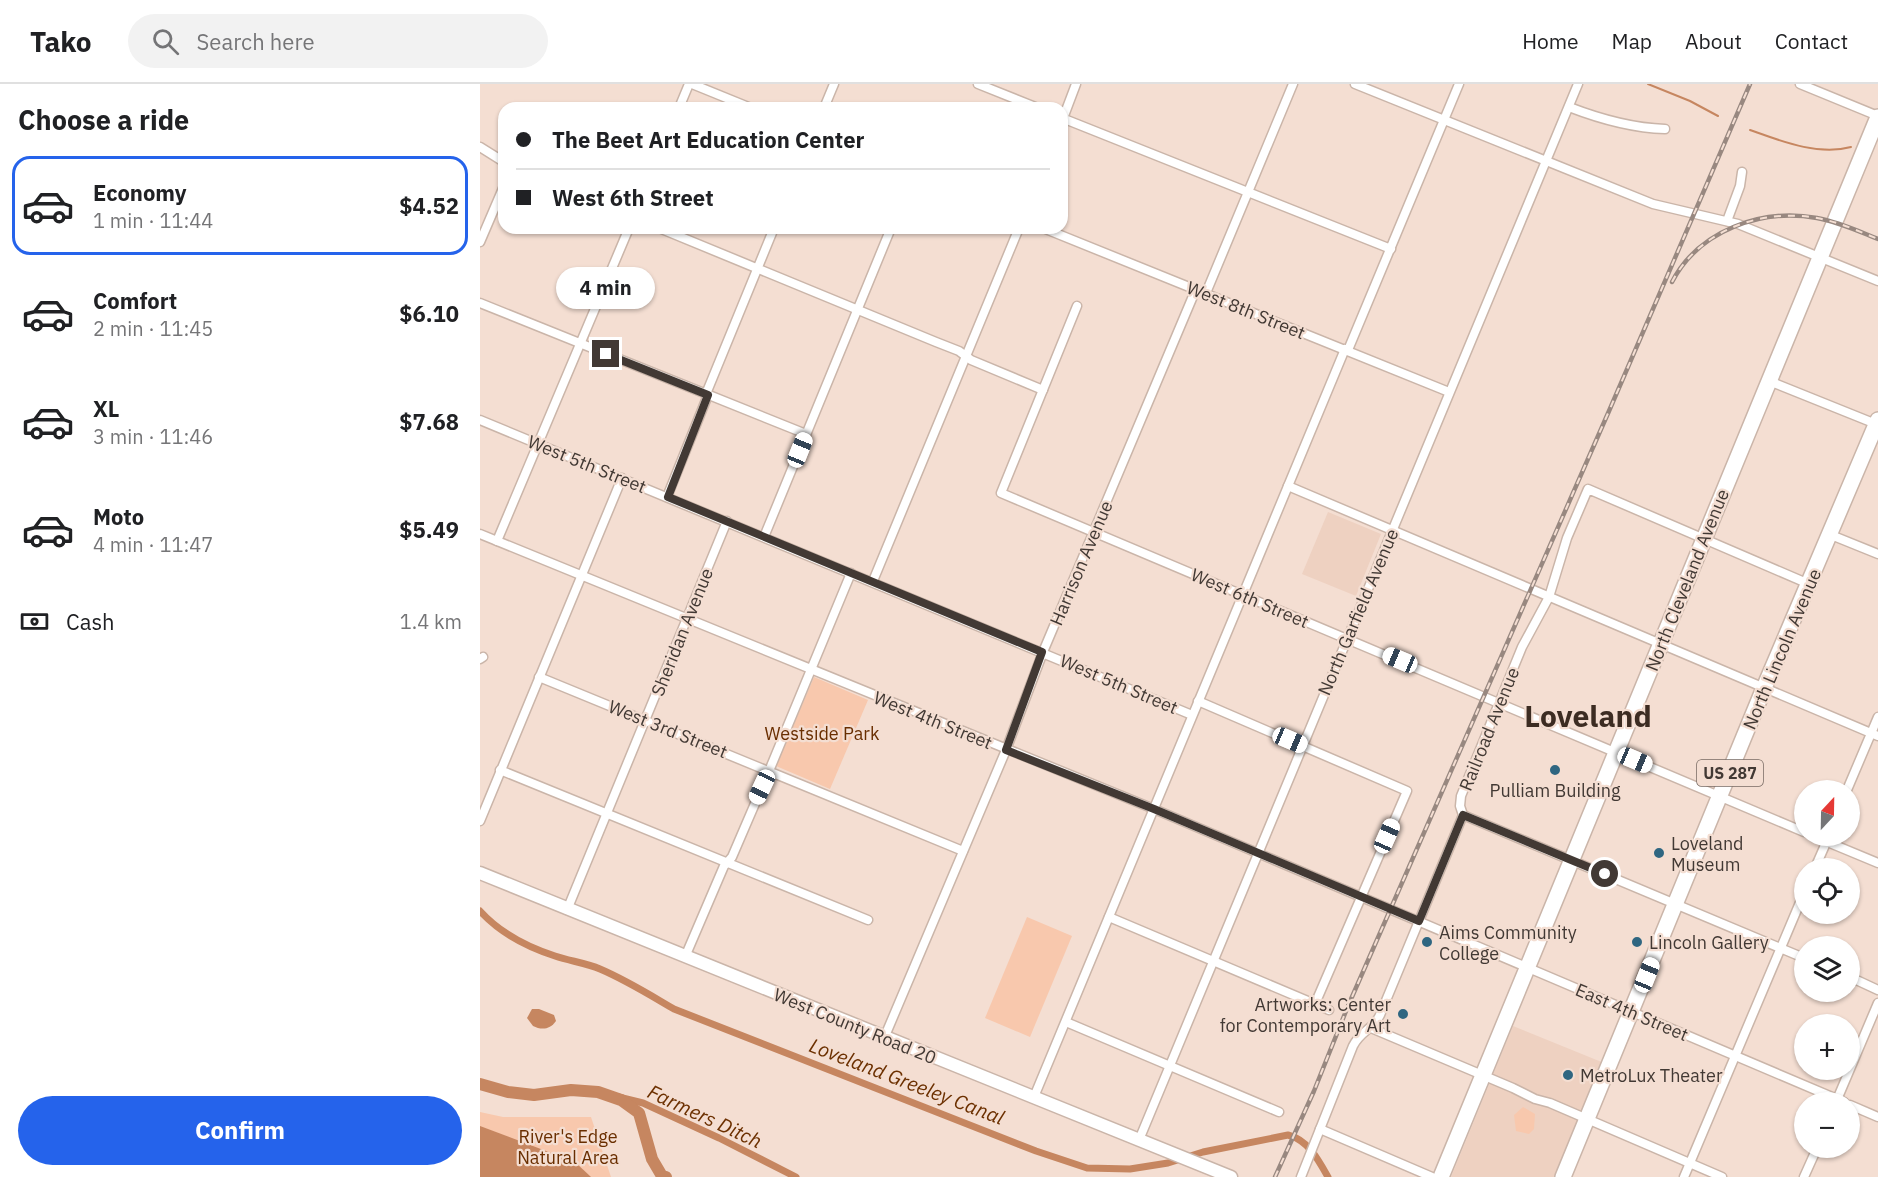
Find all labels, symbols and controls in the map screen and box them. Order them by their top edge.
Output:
search box [128,14,548,68]
text: Tako [30,23,92,60]
icon: search [149,25,182,58]
text: Search here [197,27,314,56]
text: Home [1522,27,1579,55]
text: Map [1612,27,1652,55]
text: About [1685,27,1742,55]
text: Contact [1775,27,1848,55]
text: Choose a ride [18,102,189,137]
text: The Beet Art Education Center [552,125,864,154]
text: Economy [93,178,187,207]
icon: car [21,179,75,233]
text: West 6th Street [552,183,714,212]
text: $4.52 [399,191,459,220]
text: 1 min · 11:44 [93,207,213,234]
callout: 4 min [556,267,656,309]
text: 4 min [579,274,632,301]
street label: West 8th Street [1183,276,1309,344]
text: Comfort [93,286,177,315]
icon: car [21,287,75,341]
text: $6.10 [399,299,459,328]
text: 2 min · 11:45 [93,315,213,342]
route end [592,340,619,367]
text: XL [93,394,119,423]
icon: car [21,395,75,449]
text: $7.68 [399,407,459,436]
text: 3 min · 11:46 [93,423,213,450]
street label: West 5th Street [524,430,650,498]
car [785,430,815,470]
street label: North Cleveland Avenue [1640,486,1734,674]
street label: Harrison Avenue [1044,497,1118,629]
text: Moto [93,502,144,531]
icon: car [21,503,75,557]
text: $5.49 [399,515,459,544]
street label: North Garfield Avenue [1312,525,1404,699]
text: 4 min · 11:47 [93,531,213,558]
street label: West 6th Street [1188,563,1312,633]
street label: Sheridan Avenue [646,564,718,699]
street label: North Lincoln Avenue [1738,565,1826,733]
icon: cash [18,605,51,638]
text: Cash [66,607,115,636]
text: 1.4 km [400,608,462,635]
car [1380,645,1420,675]
street label: West 5th Street [1057,649,1181,719]
street label: Railroad Avenue [1454,664,1524,794]
street label: West 4th Street [870,686,996,754]
street label: West 3rd Street [605,695,731,763]
district label: Loveland [1524,696,1652,735]
park label: Westside Park [765,722,880,745]
car [1270,725,1310,755]
car [1615,745,1655,775]
road number: US 287 [1697,760,1763,786]
marker: Pulliam Building [1548,763,1562,777]
car [746,767,778,807]
place label: Pulliam Building [1490,779,1621,802]
north arrow [1794,780,1860,846]
map controls [1794,780,1860,1158]
car [1371,816,1403,856]
place label: Loveland Museum [1671,832,1744,876]
marker: Loveland Museum [1652,846,1666,860]
button: locate [1794,858,1860,924]
route start [1591,860,1618,887]
place label: Aims Community College [1439,921,1577,965]
place label: Lincoln Gallery [1649,931,1769,954]
marker: Aims Community College [1420,935,1434,949]
marker: Lincoln Gallery [1630,935,1644,949]
button: layers [1794,936,1860,1002]
car [1632,955,1662,995]
street label: East 4th Street [1572,978,1692,1046]
street label: West County Road 20 [770,983,940,1069]
place label: Artworks: Center for Contemporary Art [1220,993,1391,1037]
marker: Artworks: Center for Contemporary Art [1396,1007,1410,1021]
button: + [1794,1014,1860,1080]
water label: Loveland Greeley Canal [806,1031,1009,1131]
place label: MetroLux Theater [1580,1064,1723,1087]
marker: MetroLux Theater [1561,1068,1575,1082]
water label: Farmers Ditch [643,1078,767,1154]
button: − [1794,1092,1860,1158]
button: Confirm [18,1096,462,1165]
park label: River's Edge Natural Area [517,1125,619,1169]

